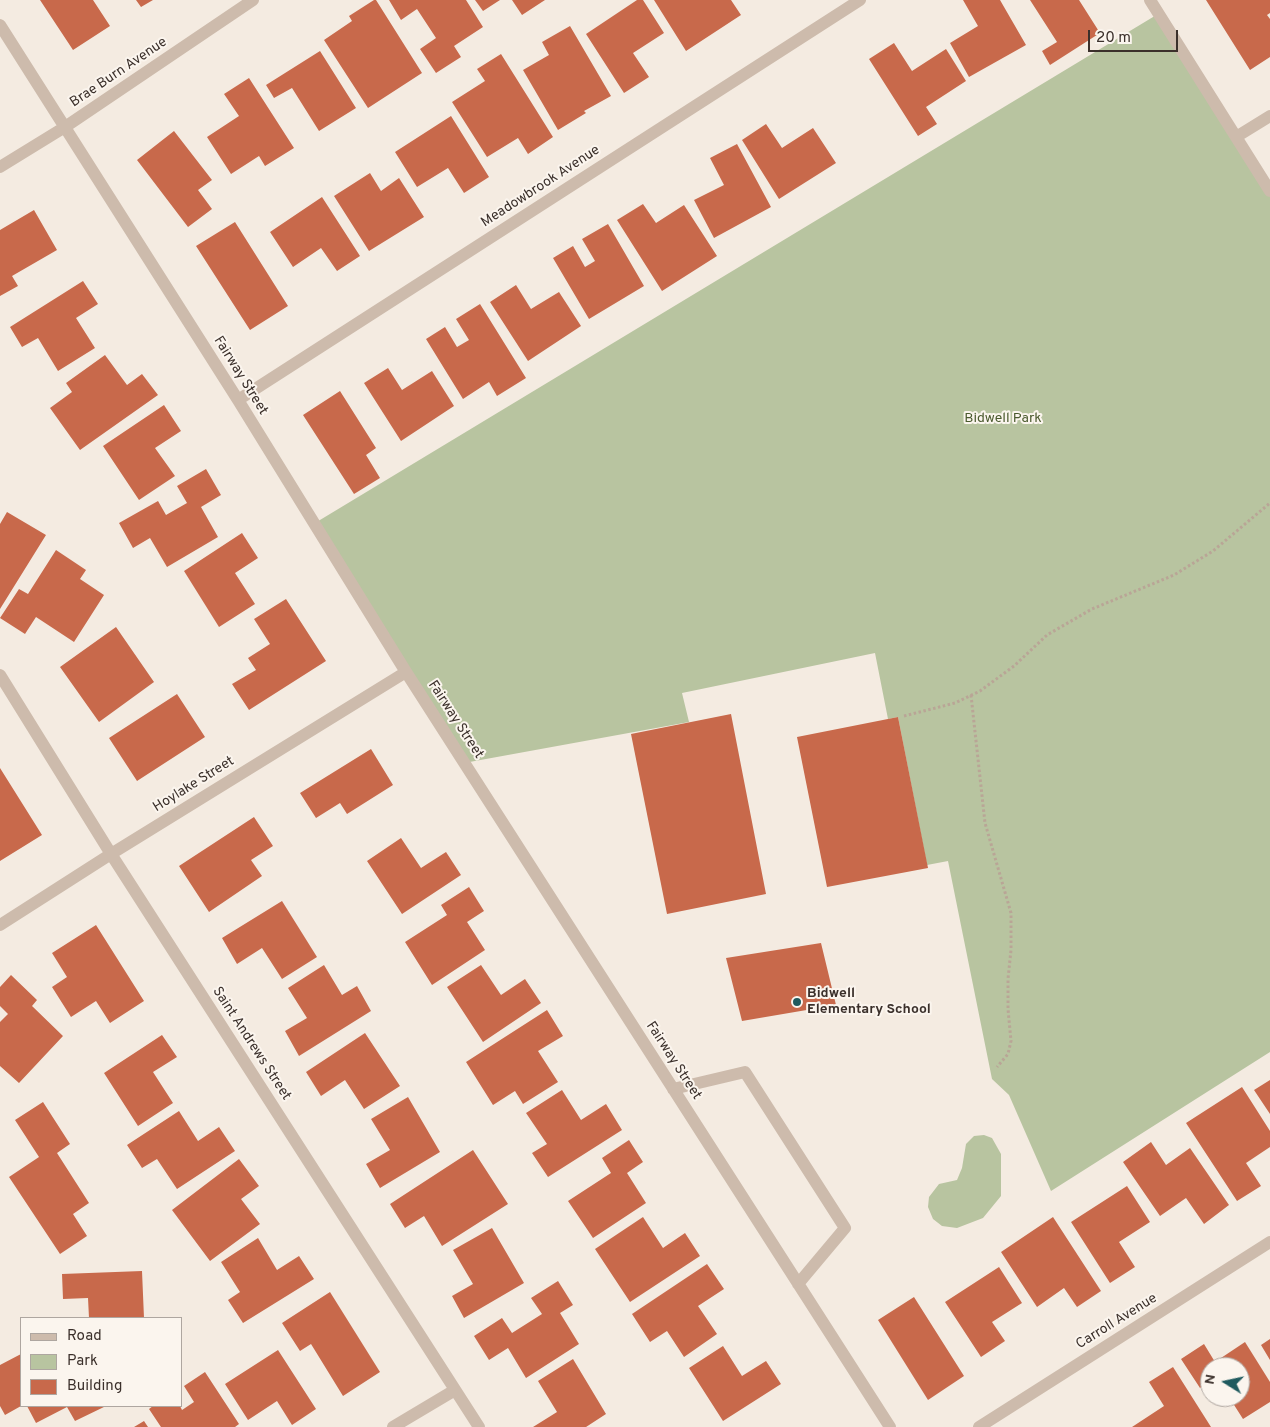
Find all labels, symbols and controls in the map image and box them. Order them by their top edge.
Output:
scale bar [1090,20,1180,52]
text: 20 m [1096,29,1131,48]
street label: Brae Burn Avenue [67,34,171,112]
street label: Meadowbrook Avenue [478,142,604,232]
street label: Fairway Street [209,334,271,418]
park label: Bidwell Park [964,411,1042,427]
street label: Fairway Street [424,678,486,762]
street label: Hoylake Street [150,753,238,817]
street label: Saint Andrews Street [208,984,294,1104]
place label: Bidwell Elementary School [807,986,931,1019]
marker: Bidwell Elementary School [791,996,803,1008]
street label: Fairway Street [642,1019,704,1103]
street label: Carroll Avenue [1073,1290,1161,1354]
legend [20,1317,182,1407]
text: Road [67,1327,102,1346]
text: Park [67,1352,98,1371]
north arrow [1200,1357,1250,1407]
text: N [1201,1373,1220,1386]
text: Building [67,1377,122,1396]

